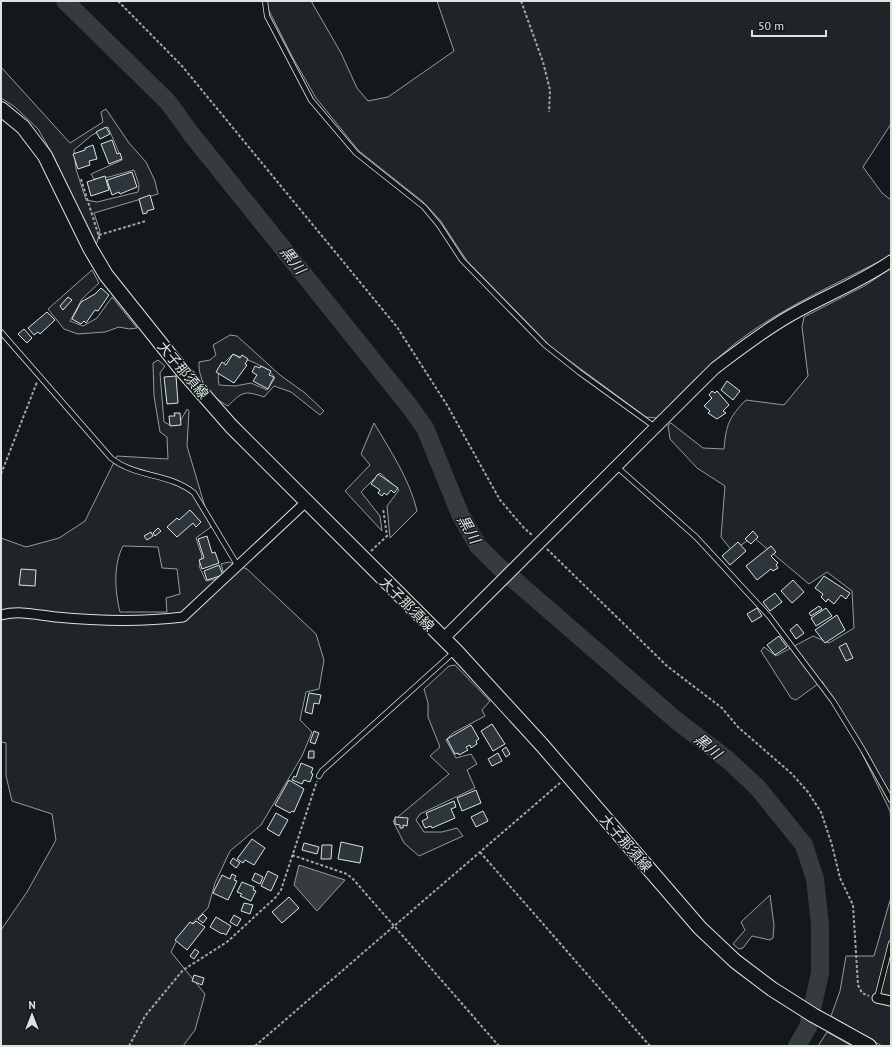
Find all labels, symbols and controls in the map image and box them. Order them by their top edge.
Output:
scale bar [752,12,826,38]
text: 50 m [758,18,784,33]
water label: 黒川 [276,242,311,279]
street label: 大子那須線 [154,337,212,403]
water label: 黒川 [453,511,486,548]
street label: 大子那須線 [376,573,438,635]
water label: 黒川 [690,729,727,764]
street label: 大子那須線 [596,811,656,875]
north arrow [12,995,52,1035]
text: N [28,998,36,1012]

